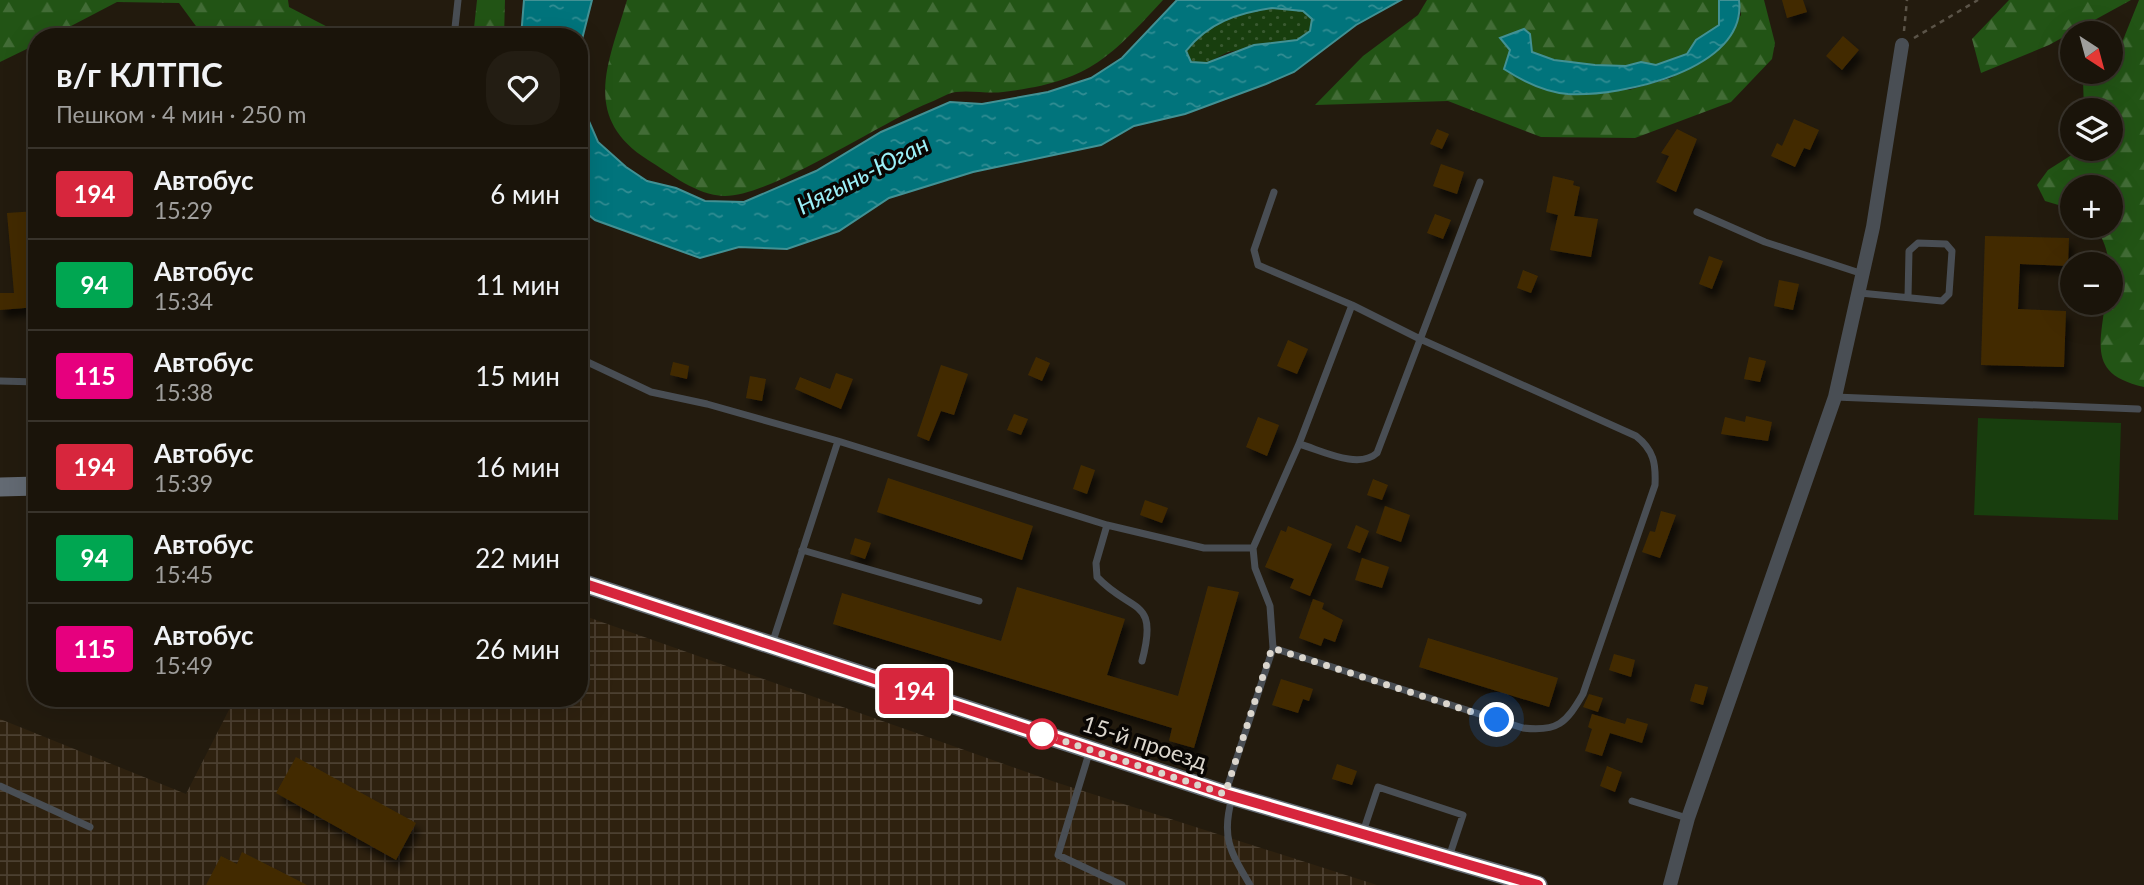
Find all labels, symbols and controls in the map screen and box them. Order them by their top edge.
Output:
north arrow [2060,21,2123,84]
map controls [2060,21,2123,315]
button: heart [486,51,560,125]
text: в/г КЛТПС [56,54,223,94]
button: layers [2060,98,2123,161]
text: Пешком · 4 мин · 250 m [56,100,306,128]
water label: Нягынь-Юган [791,128,933,220]
text: Автобус [154,164,253,196]
button: + [2060,175,2123,238]
text: 6 мин [490,178,560,210]
text: 194 [74,179,115,208]
text: 15:29 [154,196,213,224]
button: − [2060,252,2123,315]
text: Автобус [154,255,253,287]
text: 11 мин [475,269,560,301]
text: 94 [81,270,108,299]
text: 15:34 [154,287,213,315]
text: Автобус [154,346,253,378]
text: 15 мин [475,360,560,392]
text: 115 [74,361,115,390]
text: 15:38 [154,378,213,406]
text: Автобус [154,437,253,469]
text: 16 мин [475,451,560,483]
text: 194 [74,452,115,481]
text: 15:39 [154,469,213,497]
text: Автобус [154,528,253,560]
text: 22 мин [475,542,560,574]
text: 94 [81,543,108,572]
text: 15:45 [154,560,213,588]
text: Автобус [154,619,253,651]
text: 26 мин [475,633,560,665]
text: 115 [74,634,115,663]
text: 15:49 [154,651,213,679]
line badge: 194 [874,668,954,714]
text: 194 [893,676,935,705]
your location [1479,702,1514,737]
street label: 15-й проезд [1079,709,1211,775]
unlabelled marker [1027,719,1057,749]

